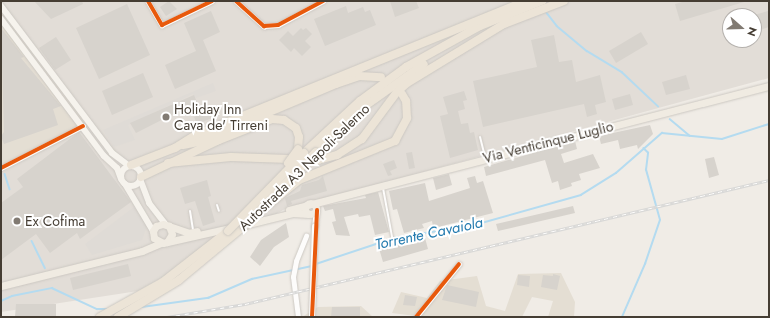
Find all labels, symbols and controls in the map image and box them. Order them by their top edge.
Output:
north arrow [722,8,762,48]
text: N [743,25,761,39]
street label: Autostrada A3 Napoli-Salerno [235,100,373,234]
place label: Holiday Inn Cava de' Tirreni [174,101,268,134]
marker: Holiday Inn Cava de' Tirreni [161,112,171,122]
street label: Via Venticinque Luglio [481,118,615,166]
place label: Ex Cofima [25,213,85,229]
water label: Torrente Cavaiola [373,214,485,254]
marker: Ex Cofima [12,216,22,226]

